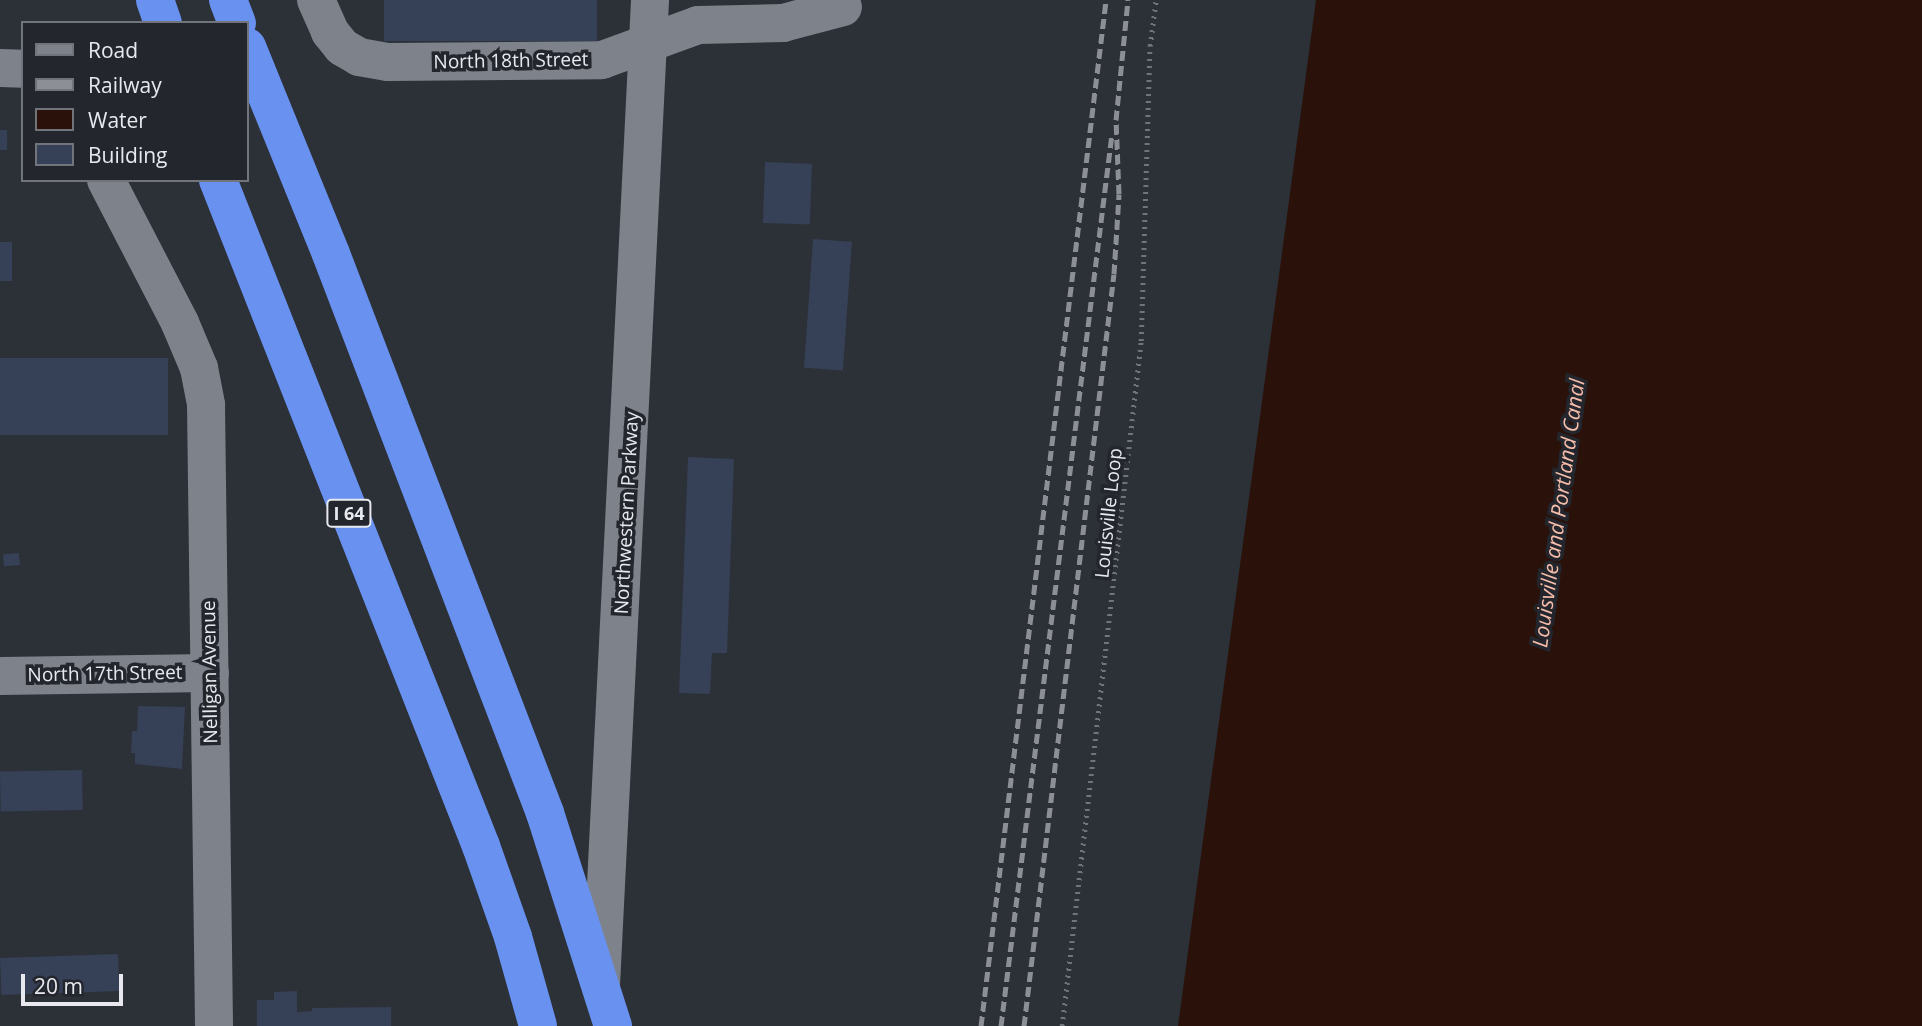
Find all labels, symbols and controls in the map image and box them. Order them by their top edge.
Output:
legend [21,21,248,182]
text: Road [88,36,138,64]
street label: North 18th Street [433,48,589,74]
text: Railway [88,71,162,99]
text: Water [88,106,147,134]
text: Building [88,141,167,169]
water label: Louisville and Portland Canal [1527,377,1589,649]
street label: Northwestern Parkway [610,411,644,615]
street label: Louisville Loop [1091,447,1127,579]
road number: I 64 [326,499,372,528]
street label: Nelligan Avenue [197,600,223,744]
street label: North 17th Street [27,661,183,687]
scale bar [24,960,126,1004]
text: 20 m [34,972,83,1000]

